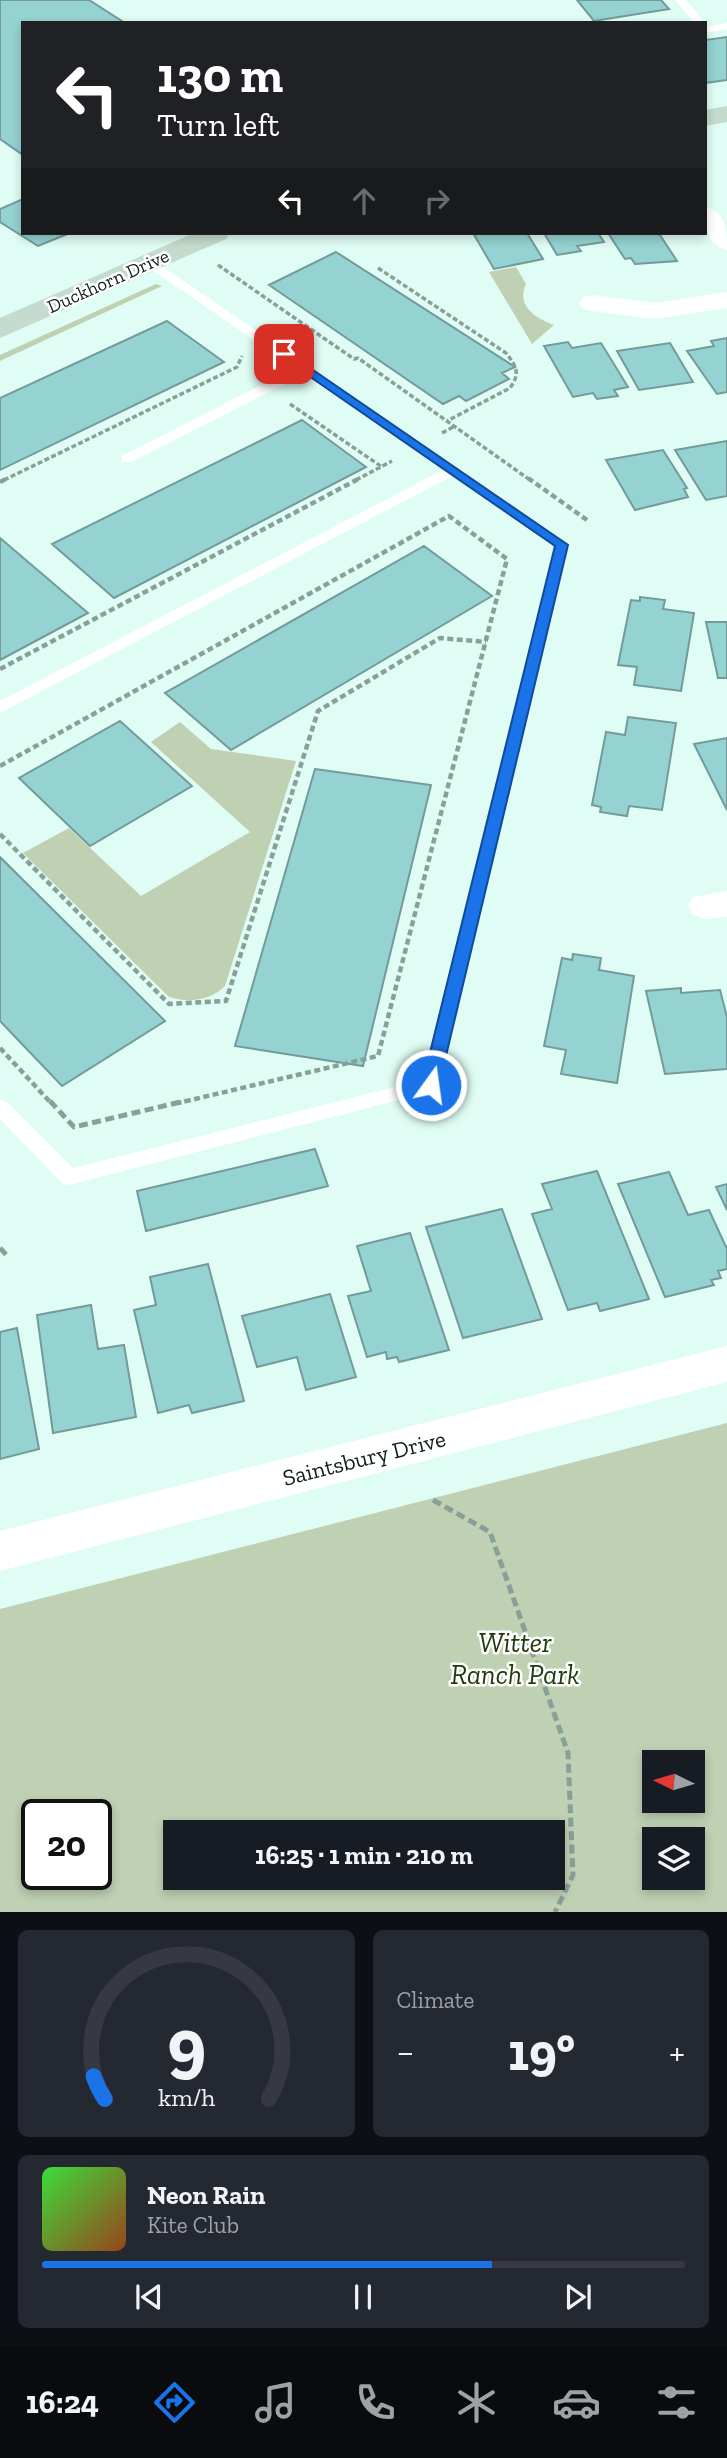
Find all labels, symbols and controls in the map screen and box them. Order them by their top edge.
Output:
text: 130 m [157,46,283,105]
icon: left [42,49,133,140]
text: Turn left [157,106,279,144]
icon: left [272,182,310,220]
icon: ahead [345,182,383,220]
icon: right [418,182,456,220]
street label: Duckhorn Drive [43,244,173,318]
pin [254,324,314,384]
icon: arrive [265,335,303,373]
position arrow [394,1048,468,1122]
street label: Saintsbury Drive [280,1424,448,1492]
park label: Witter Ranch Park [450,1626,580,1691]
north arrow [642,1750,705,1813]
map controls [642,1750,705,1890]
speed limit sign: 20 [21,1799,112,1890]
button: layers [642,1827,705,1890]
text: 16:25 · 1 min · 210 m [255,1839,473,1871]
text: Climate [397,1986,474,2014]
text: 9 [167,2001,206,2089]
text: 19° [508,2021,575,2083]
text: − [397,2029,414,2075]
text: + [669,2029,685,2075]
text: km/h [158,2082,215,2112]
text: Neon Rain [147,2179,265,2211]
text: Kite Club [147,2211,239,2239]
icon: previous [130,2278,168,2316]
icon: pause [344,2278,382,2316]
icon: next [559,2278,597,2316]
icon: directions [150,2378,199,2427]
icon: music [251,2378,300,2427]
icon: phone [351,2378,400,2427]
icon: climate [452,2378,501,2427]
icon: car [552,2378,601,2427]
icon: filters [652,2378,701,2427]
text: 16:24 [26,2383,99,2421]

